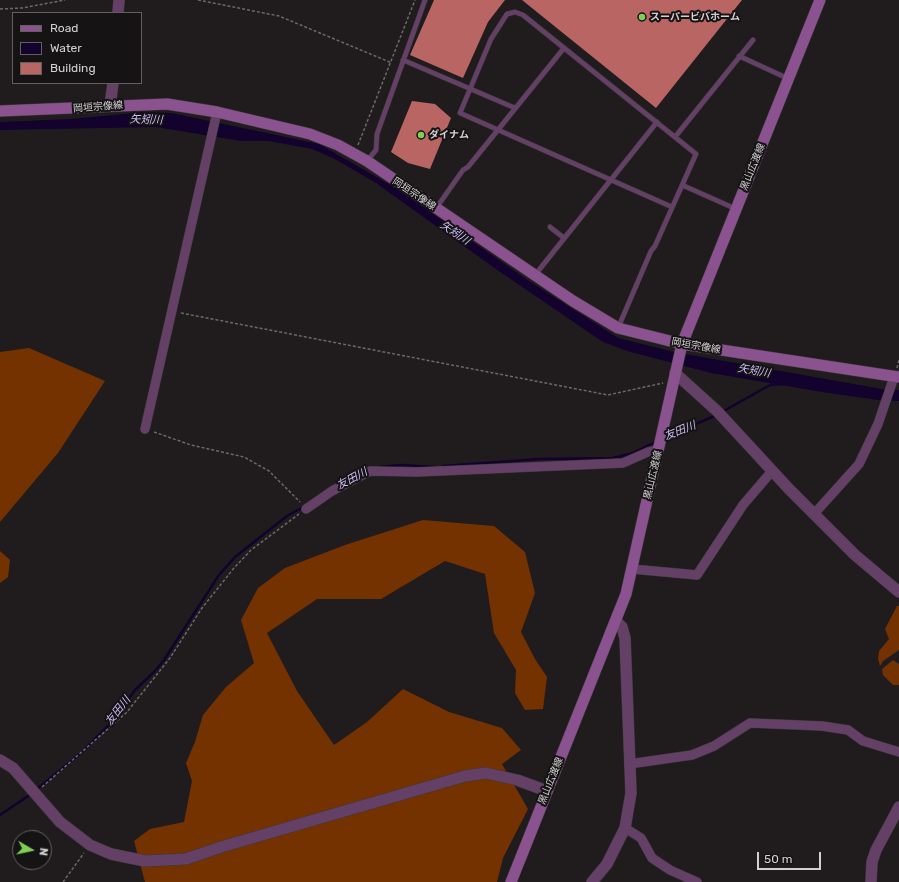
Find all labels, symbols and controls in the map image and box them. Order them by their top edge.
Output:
place label: スーパービバホーム [650,11,740,23]
legend [12,12,142,84]
marker: スーパービバホーム [637,12,647,22]
text: Road [50,21,78,35]
text: Water [50,41,82,55]
text: Building [50,61,96,75]
street label: 岡垣宗像線 [73,99,123,115]
water label: 矢矧川 [129,113,163,127]
place label: ダイナム [429,129,469,141]
marker: ダイナム [416,130,426,140]
street label: 黒山広渡線 [738,142,768,192]
street label: 岡垣宗像線 [390,175,438,213]
water label: 矢矧川 [438,218,472,248]
street label: 岡垣宗像線 [670,336,722,356]
water label: 矢矧川 [737,362,771,380]
water label: 友田川 [662,419,698,443]
street label: 黒山広渡線 [642,449,664,501]
water label: 友田川 [334,465,370,493]
water label: 友田川 [103,694,133,728]
street label: 黒山広渡線 [536,756,566,806]
north arrow [12,830,52,870]
scale bar [759,844,823,870]
text: N [36,847,50,857]
text: 50 m [764,852,792,866]

